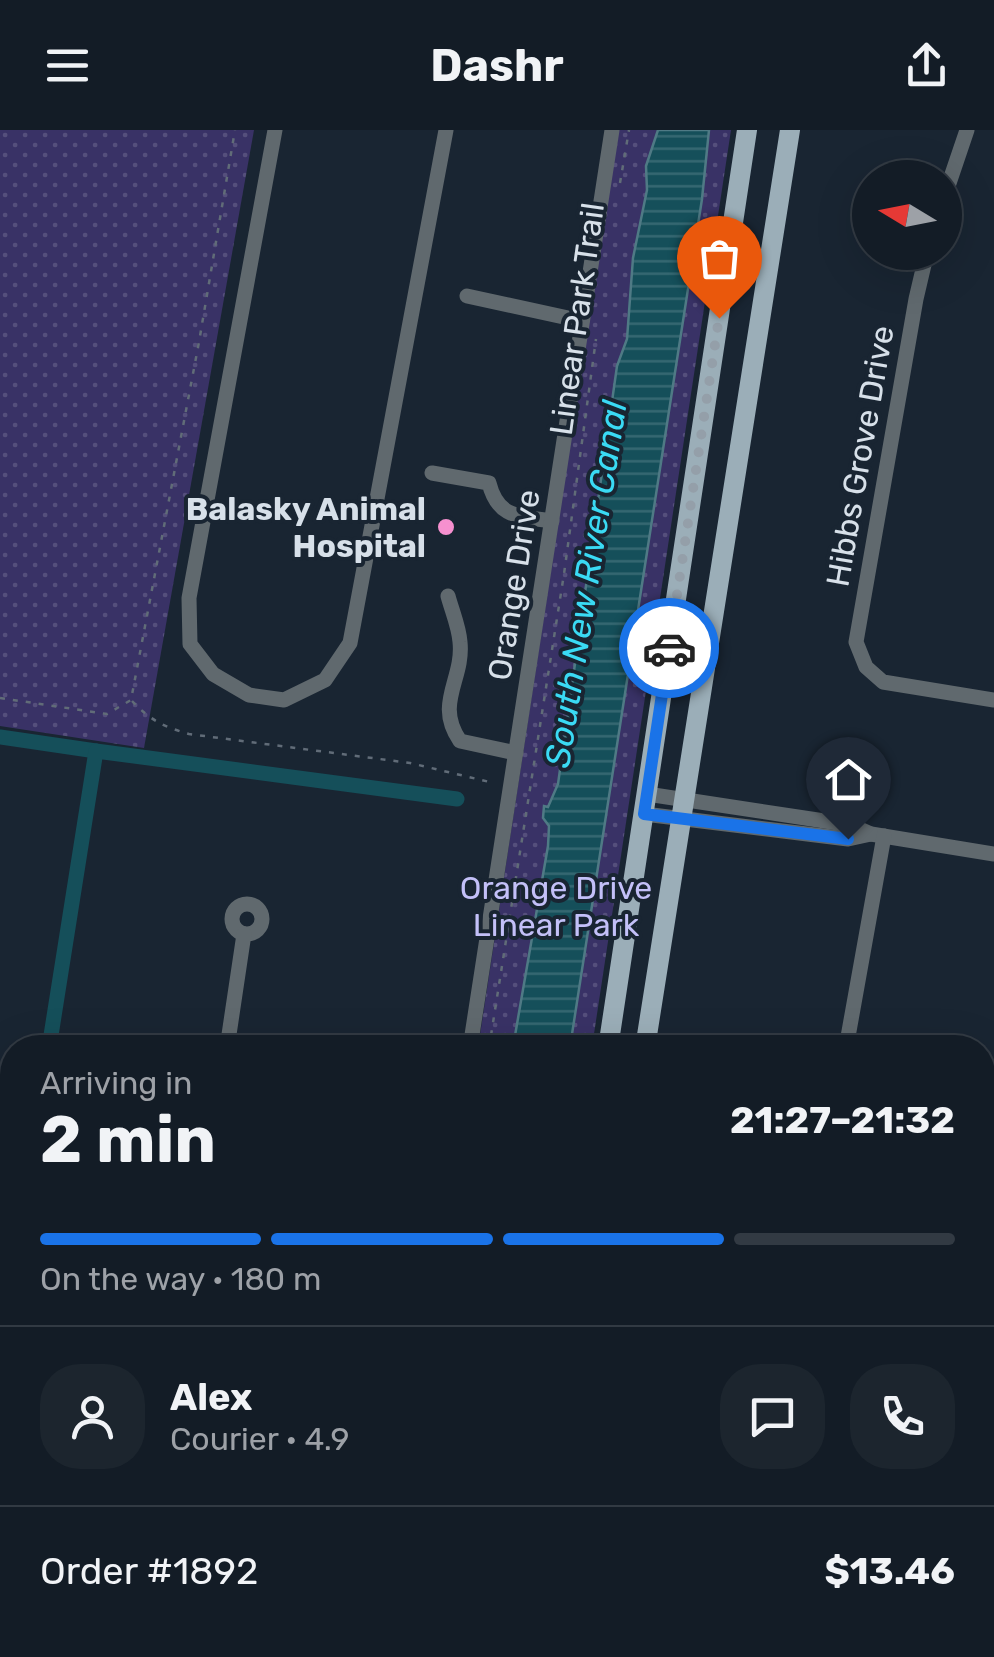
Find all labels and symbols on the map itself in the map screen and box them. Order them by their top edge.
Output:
north arrow [852,160,962,270]
street label: Linear Park Trail [542,200,612,438]
pin [677,216,762,319]
street label: Hibbs Grove Drive [818,323,902,589]
water label: South New River Canal [536,397,636,770]
street label: Orange Drive [480,487,548,683]
place label: Balasky Animal Hospital [186,490,426,565]
marker: Balasky Animal Hospital [435,516,457,538]
courier [619,598,719,698]
pin [806,737,891,840]
park label: Orange Drive Linear Park [460,869,652,944]

